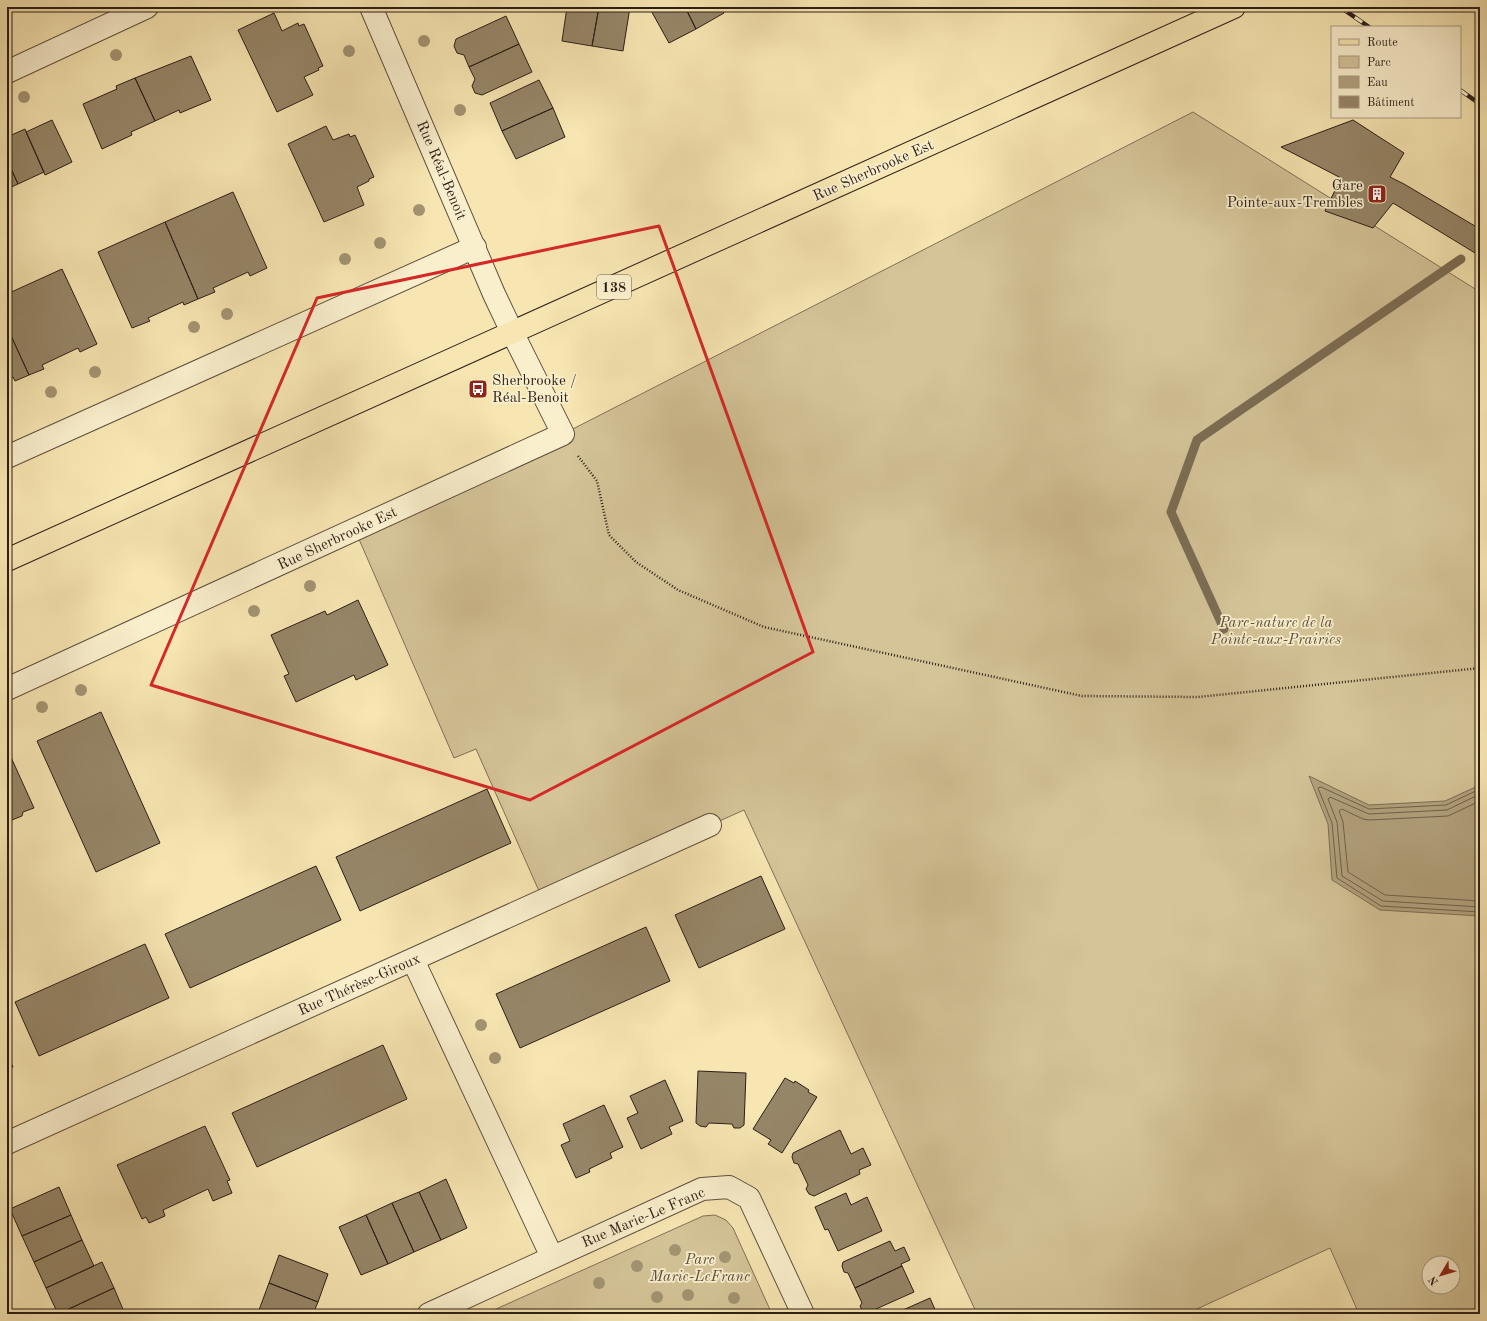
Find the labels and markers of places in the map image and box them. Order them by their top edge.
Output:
place label: Gare Pointe-aux-Trembles [1227,179,1363,211]
building icon: Gare Pointe-aux-Trembles [1366,183,1388,205]
place label: Sherbrooke / Réal-Benoit [492,374,577,406]
bus stop icon: Sherbrooke / Réal-Benoit [467,378,489,400]

